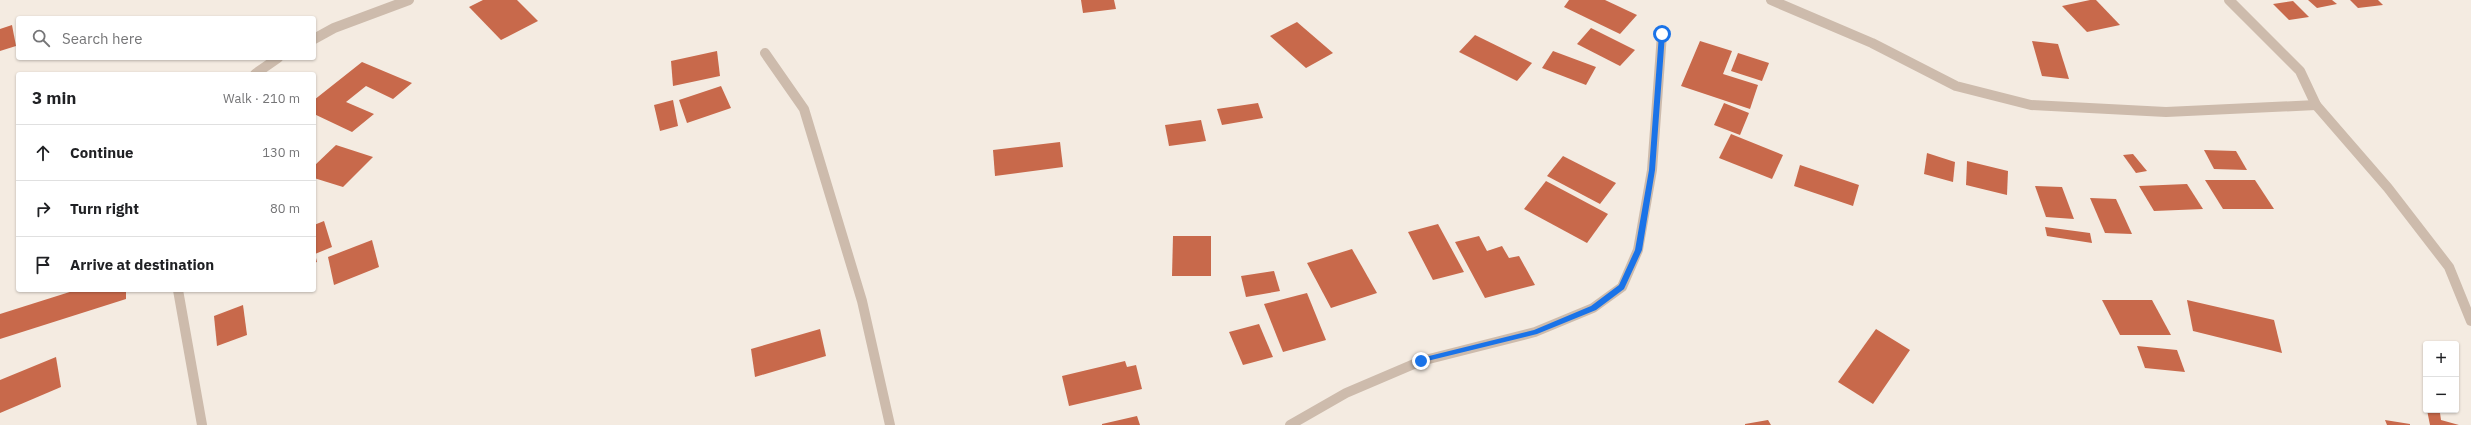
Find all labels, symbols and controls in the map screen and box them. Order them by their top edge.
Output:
search box [16,16,316,60]
route start [1653,25,1671,43]
icon: search [30,27,52,49]
text: Search here [62,29,142,48]
text: 3 min [32,87,76,109]
text: Walk · 210 m [223,90,300,107]
icon: ahead [32,142,54,164]
text: Continue [70,143,134,162]
text: 130 m [262,144,300,161]
icon: right [32,198,54,220]
text: Turn right [70,199,139,218]
text: 80 m [270,200,300,217]
icon: arrive [32,254,54,276]
text: Arrive at destination [70,255,214,274]
map controls [2423,341,2459,413]
button: + [2423,341,2459,377]
route end [1412,352,1430,370]
button: − [2423,377,2459,413]

